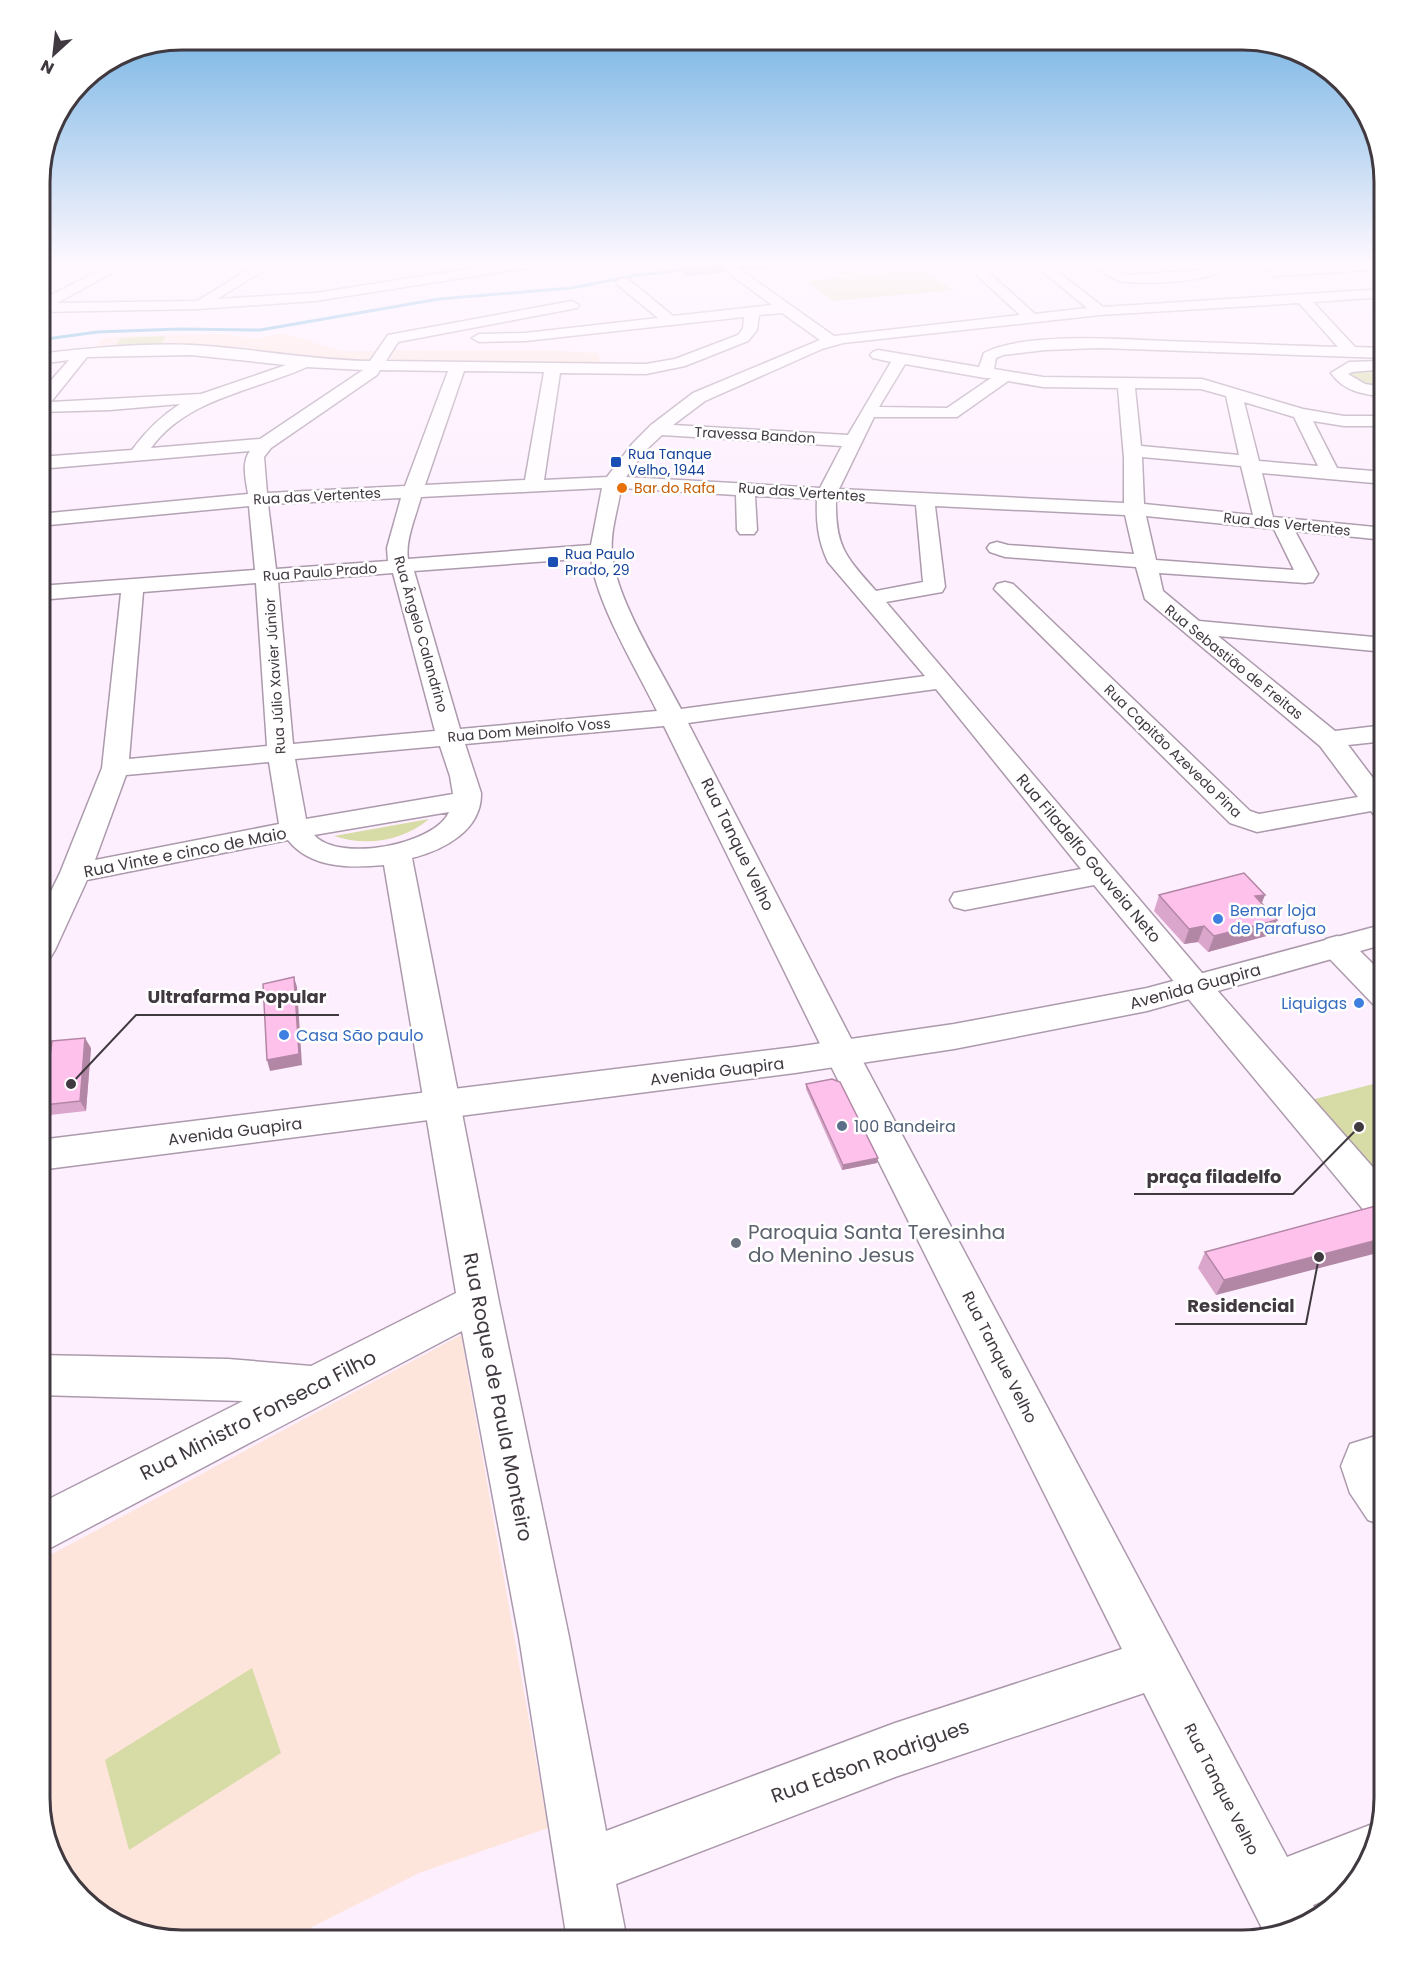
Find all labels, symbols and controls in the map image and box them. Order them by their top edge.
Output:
north arrow [24,24,84,84]
text: N [37,54,58,80]
street label: Travessa Bandon [694,422,816,448]
place label: Rua Tanque Velho, 1944 [628,444,712,480]
marker: Rua Tanque Velho, 1944 [609,455,623,469]
place label: Bar do Rafa [634,478,715,498]
street label: Rua das Vertentes [738,478,866,506]
marker: Bar do Rafa [615,481,629,495]
street label: Rua das Vertentes [253,483,381,509]
street label: Rua das Vertentes [1222,507,1352,541]
place label: Rua Paulo Prado, 29 [565,544,635,580]
street label: Rua Ângelo Calandrino [389,554,453,714]
marker: Rua Paulo Prado, 29 [546,555,560,569]
street label: Rua Paulo Prado [262,558,378,586]
street label: Rua Júlio Xavier Júnior [260,597,290,755]
street label: Rua Sebastião de Freitas [1161,600,1307,724]
street label: Rua Capitão Azevedo Pina [1100,680,1246,822]
street label: Rua Dom Meinolfo Voss [447,713,611,747]
street label: Rua Filadelfo Gouveia Neto [1011,769,1166,948]
street label: Rua Tanque Velho [695,774,780,915]
street label: Rua Vinte e cinco de Maio [82,822,288,883]
place label: Bemar loja de Parafuso [1230,899,1326,940]
marker: Bemar loja de Parafuso [1211,912,1225,926]
street label: Avenida Guapira [1127,958,1263,1015]
callout: Ultrafarma Popular [136,979,339,1015]
text: Ultrafarma Popular [147,984,327,1009]
place label: Liquigas [1281,992,1347,1015]
marker: Liquigas [1352,996,1366,1010]
place label: Casa São paulo [296,1024,423,1047]
marker: Casa São paulo [277,1028,291,1042]
street label: Avenida Guapira [649,1052,785,1091]
street label: Avenida Guapira [167,1112,303,1151]
place label: 100 Bandeira [854,1115,956,1138]
marker: 100 Bandeira [835,1119,849,1133]
callout: praça filadelfo [1134,1158,1293,1194]
text: praça filadelfo [1147,1164,1281,1189]
place label: Paroquia Santa Teresinha do Menino Jesus [748,1218,1005,1269]
marker: Paroquia Santa Teresinha do Menino Jesus [729,1236,743,1250]
street label: Rua Roque de Paula Monteiro [456,1250,540,1544]
street label: Rua Tanque Velho [956,1287,1043,1427]
callout: Residencial [1175,1288,1306,1324]
text: Residencial [1187,1293,1295,1318]
street label: Rua Ministro Fonseca Filho [135,1343,381,1487]
street label: Rua Edson Rodrigues [767,1712,973,1810]
street label: Rua Tanque Velho [1178,1719,1265,1859]

